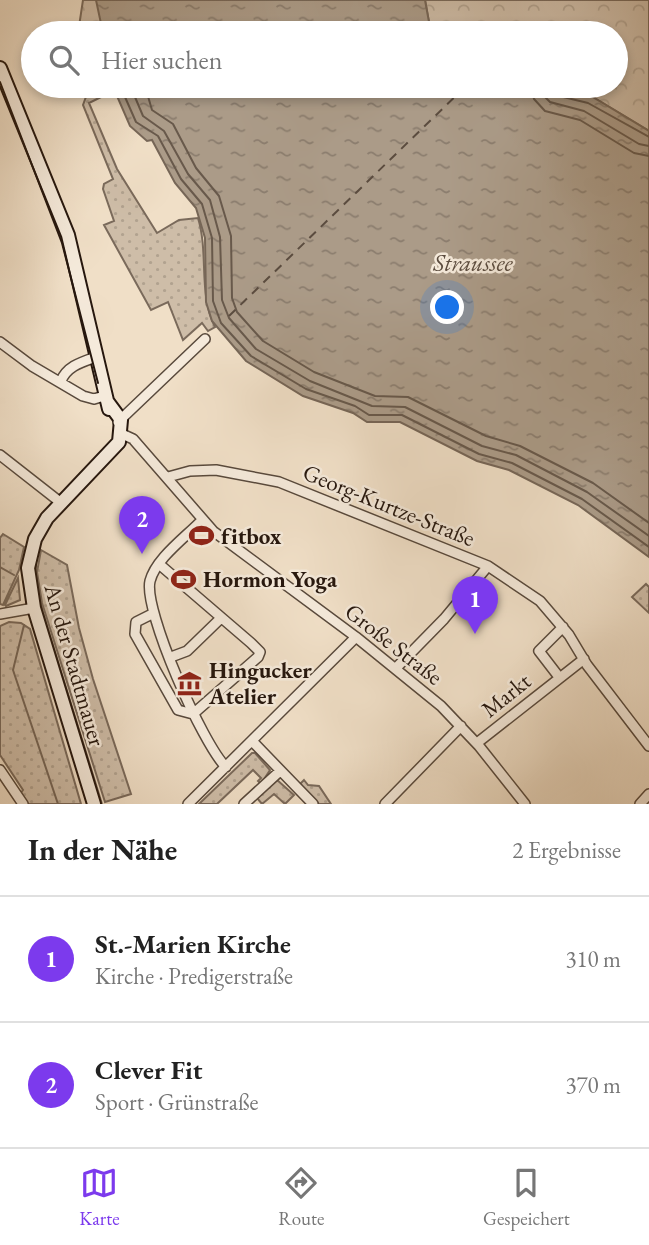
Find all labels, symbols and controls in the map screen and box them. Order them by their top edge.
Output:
search box [21,21,628,98]
icon: search [45,41,83,79]
text: Hier suchen [101,43,222,77]
water label: Straussee [432,247,514,278]
your location [430,290,464,324]
street label: Georg-Kurtze-Straße [299,457,479,553]
pin: 2 [119,496,165,554]
place label: fitbox [221,521,282,551]
sports icon: fitbox [187,522,215,550]
place label: Hormon Yoga [203,564,338,594]
sports icon: Hormon Yoga [169,565,197,593]
pin: 1 [452,576,498,634]
street label: An der Stadtmauer [37,579,113,750]
street label: Große Straße [339,596,449,692]
place label: Hingucker Atelier [208,655,312,711]
street label: Markt [475,666,537,724]
museum icon: Hingucker Atelier [175,669,203,697]
text: In der Nähe [28,830,177,869]
text: 2 Ergebnisse [512,835,621,865]
text: St.-Marien Kirche [95,927,291,961]
text: 1 [45,944,57,974]
text: 310 m [565,944,621,974]
text: Kirche · Predigerstraße [95,961,293,991]
text: Clever Fit [95,1053,202,1087]
text: 2 [45,1070,57,1100]
text: 370 m [565,1070,621,1100]
text: Sport · Grünstraße [95,1087,259,1117]
tab: Karte [79,1164,120,1231]
tab: Route [278,1164,325,1231]
tab: Gespeichert [483,1164,570,1231]

